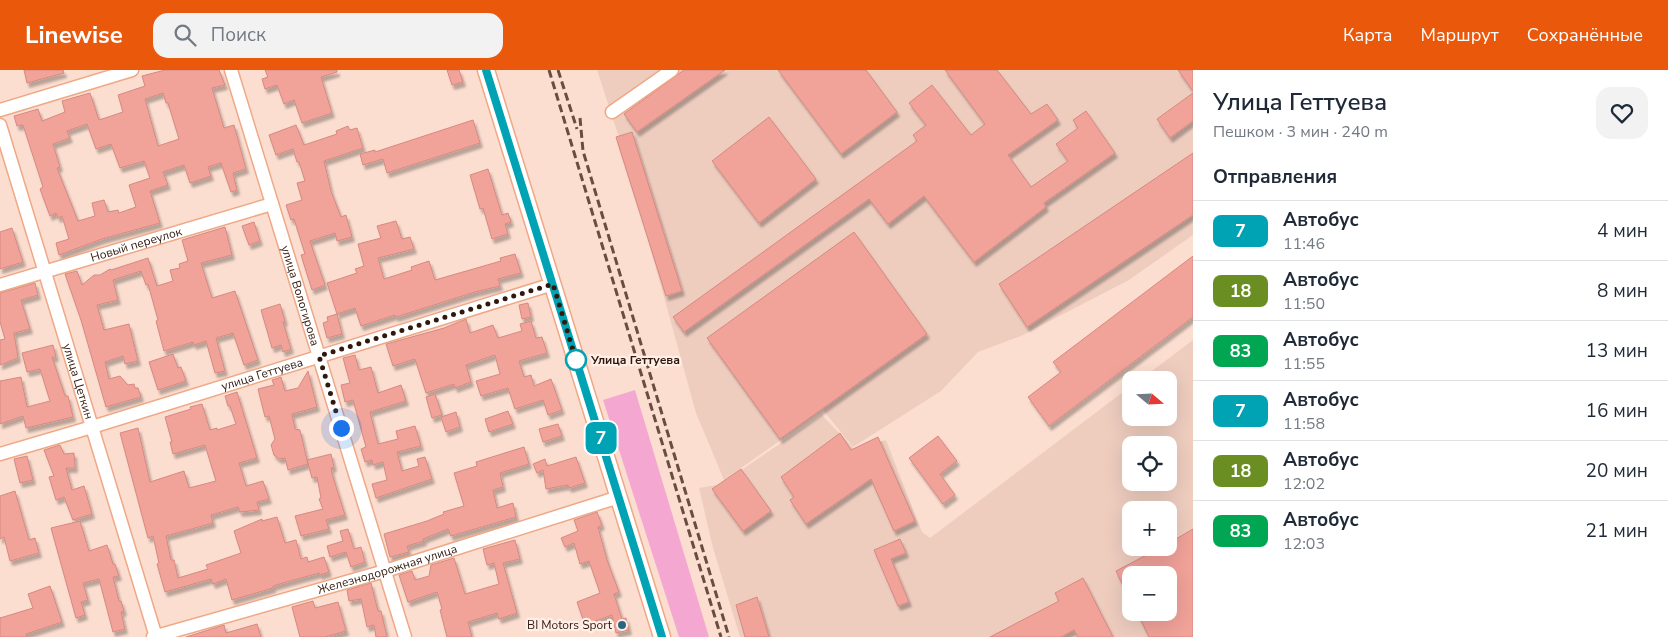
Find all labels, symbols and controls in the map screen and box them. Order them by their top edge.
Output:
search box [153,13,503,58]
text: Linewise [25,19,123,51]
icon: search [171,21,199,49]
text: Поиск [211,22,266,48]
text: Карта [1343,23,1393,47]
text: Маршрут [1421,23,1499,47]
text: Сохранённые [1527,23,1643,47]
text: Улица Геттуева [1213,86,1387,118]
button: heart [1596,87,1648,139]
text: Пешком · 3 мин · 240 m [1213,121,1388,143]
text: Отправления [1213,164,1337,190]
text: Автобус [1283,207,1359,233]
text: 4 мин [1597,218,1648,244]
text: 7 [1235,219,1246,243]
street label: Новый переулок [89,223,184,266]
text: 11:46 [1283,233,1325,255]
street label: улица Вологирова [277,243,323,348]
text: Автобус [1283,267,1359,293]
text: 8 мин [1597,278,1648,304]
text: 18 [1230,279,1251,303]
text: 11:50 [1283,293,1325,315]
text: Автобус [1283,327,1359,353]
text: 13 мин [1586,338,1648,364]
text: 83 [1230,339,1251,363]
street label: улица Цеткин [59,342,97,421]
marker: Улица Геттуева [565,349,587,371]
place label: Улица Геттуева [590,352,680,368]
text: 11:55 [1283,353,1325,375]
street label: улица Геттуева [219,354,305,394]
north arrow [1122,371,1178,426]
map controls [1122,371,1177,621]
text: Автобус [1283,387,1359,413]
text: 16 мин [1586,398,1648,424]
text: 7 [1235,399,1246,423]
text: 11:58 [1283,413,1325,435]
your location [329,416,354,441]
line badge: 7 [585,422,617,454]
text: 7 [596,426,606,450]
button: locate [1122,436,1177,491]
text: Автобус [1283,447,1359,473]
text: 20 мин [1586,458,1648,484]
text: 18 [1230,459,1251,483]
text: 12:02 [1283,473,1325,495]
button: + [1122,501,1177,556]
text: Автобус [1283,507,1359,533]
text: 21 мин [1586,518,1648,544]
text: 83 [1230,519,1251,543]
text: 12:03 [1283,533,1325,555]
street label: Железнодорожная улица [316,541,459,598]
button: − [1122,566,1177,621]
place label: BI Motors Sport [527,617,613,633]
marker: BI Motors Sport [616,619,628,631]

